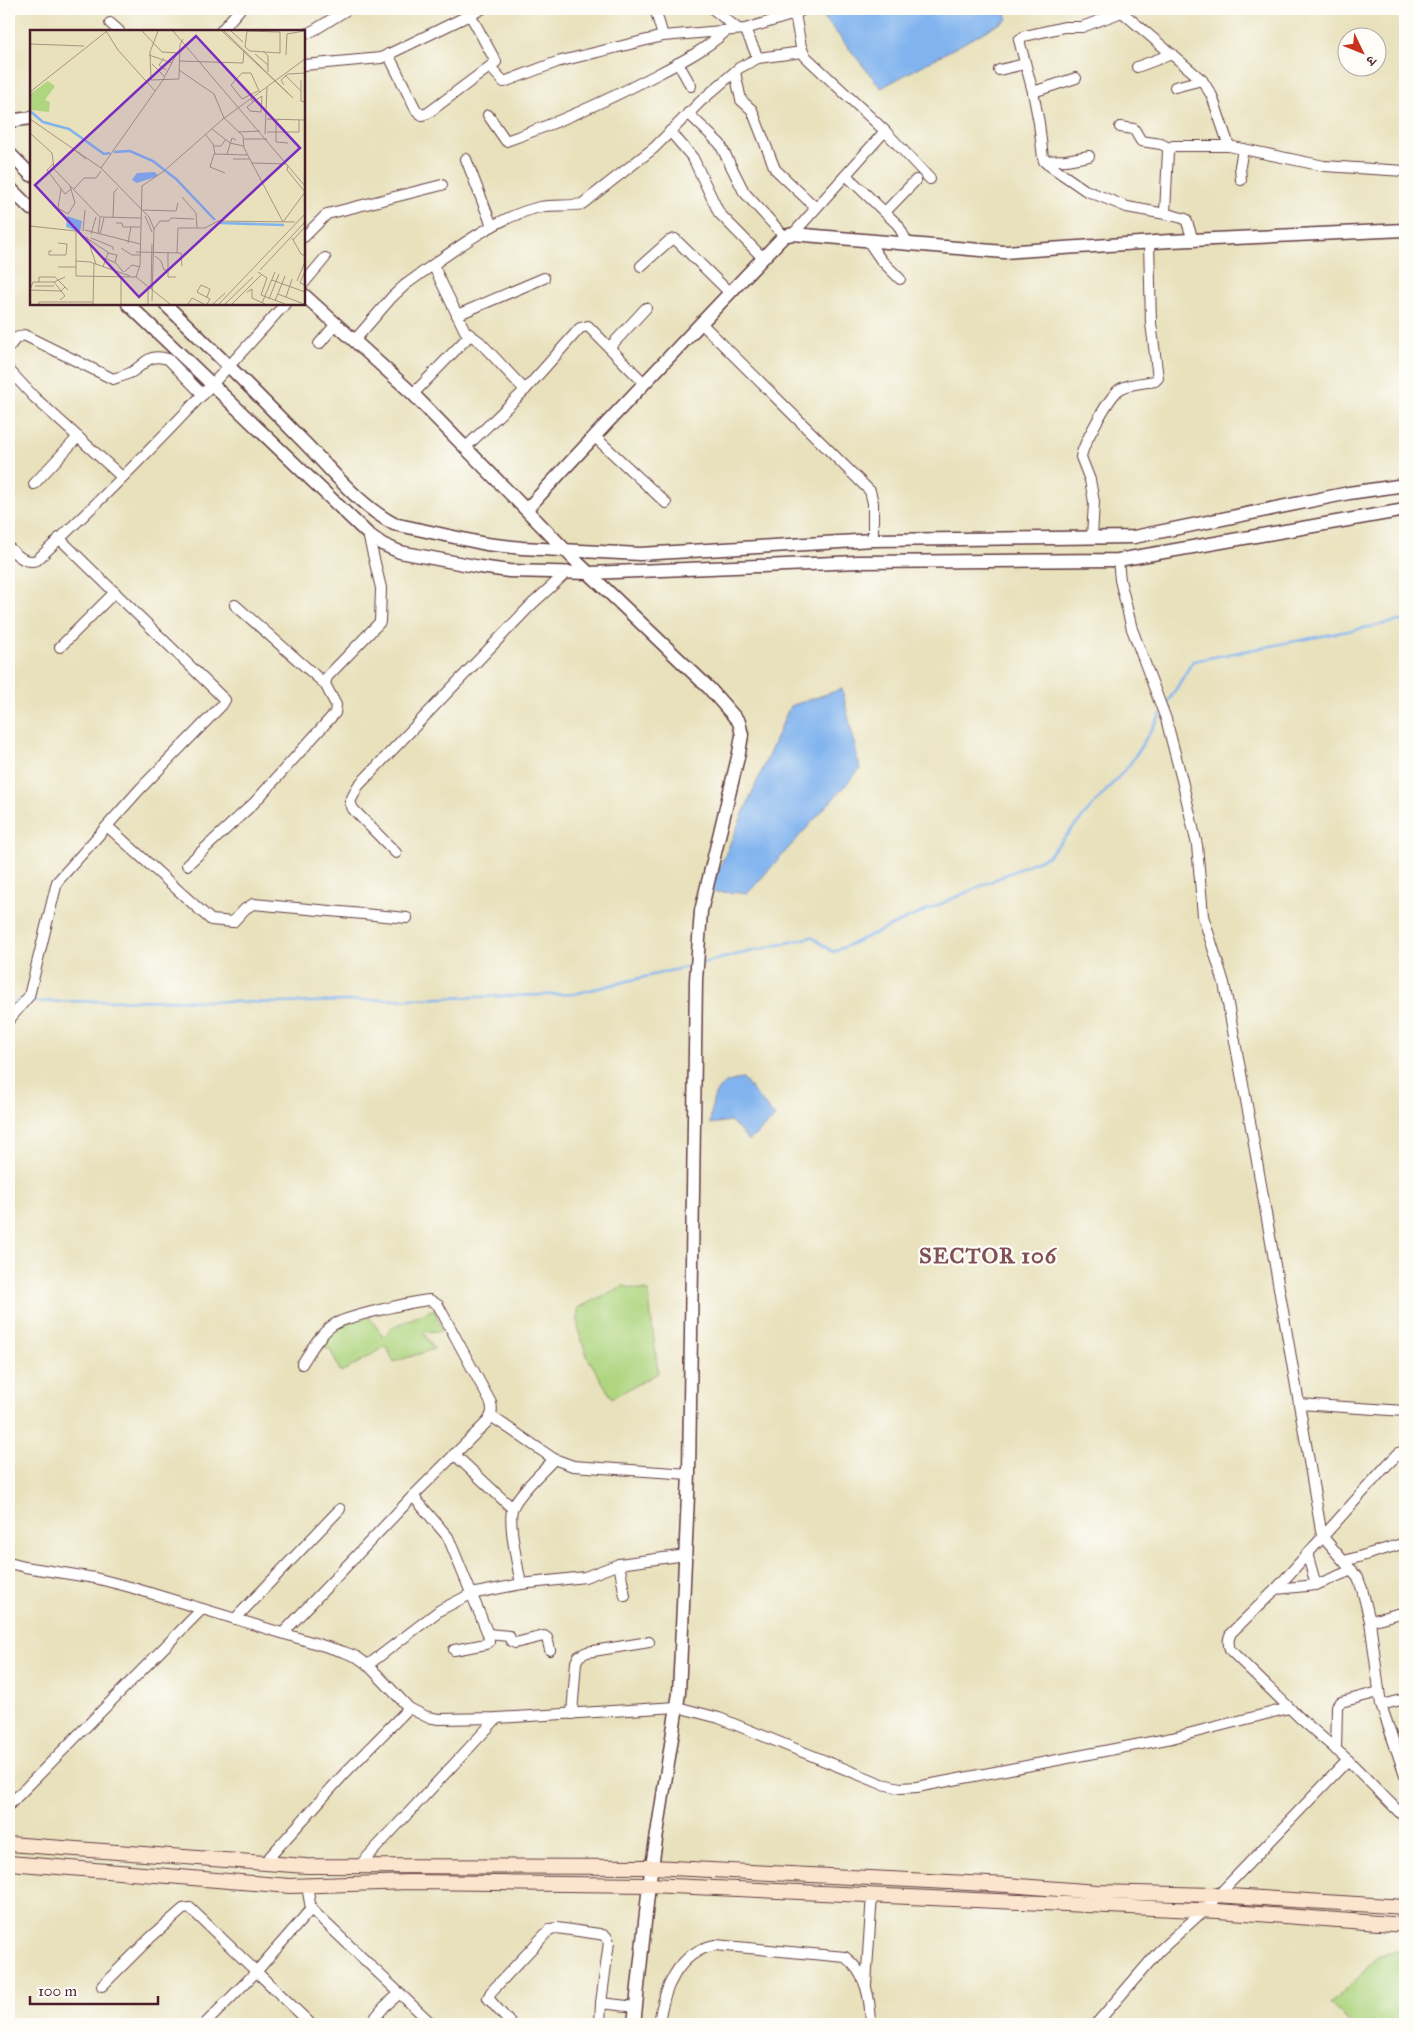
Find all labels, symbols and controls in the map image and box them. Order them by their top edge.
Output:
north arrow [1336,28,1386,78]
inset map [30,30,305,305]
text: उ [1362,51,1380,70]
district label: SECTOR 106 [919,1242,1058,1269]
scale bar [30,1973,158,2005]
text: 100 m [38,1982,78,2000]

